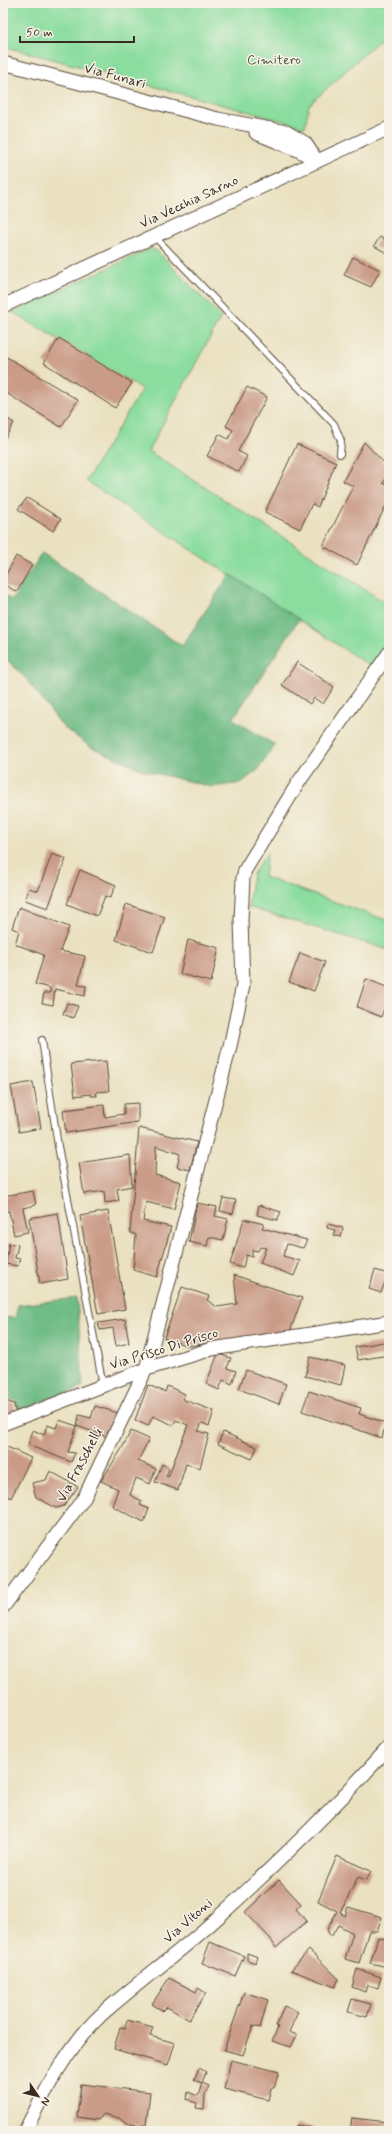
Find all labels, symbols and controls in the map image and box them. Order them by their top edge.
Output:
scale bar [20,18,134,44]
text: 50 m [26,25,53,41]
park label: Cimitero [247,51,301,69]
street label: Via Funari [82,59,148,93]
street label: Via Vecchia Sarno [137,171,241,233]
street label: Via Prisco Di Prisco [108,1324,220,1374]
street label: Via Fraschelli [53,1425,107,1505]
street label: Via Vitoni [159,1894,217,1948]
north arrow [18,2076,58,2116]
text: N [38,2094,53,2108]

